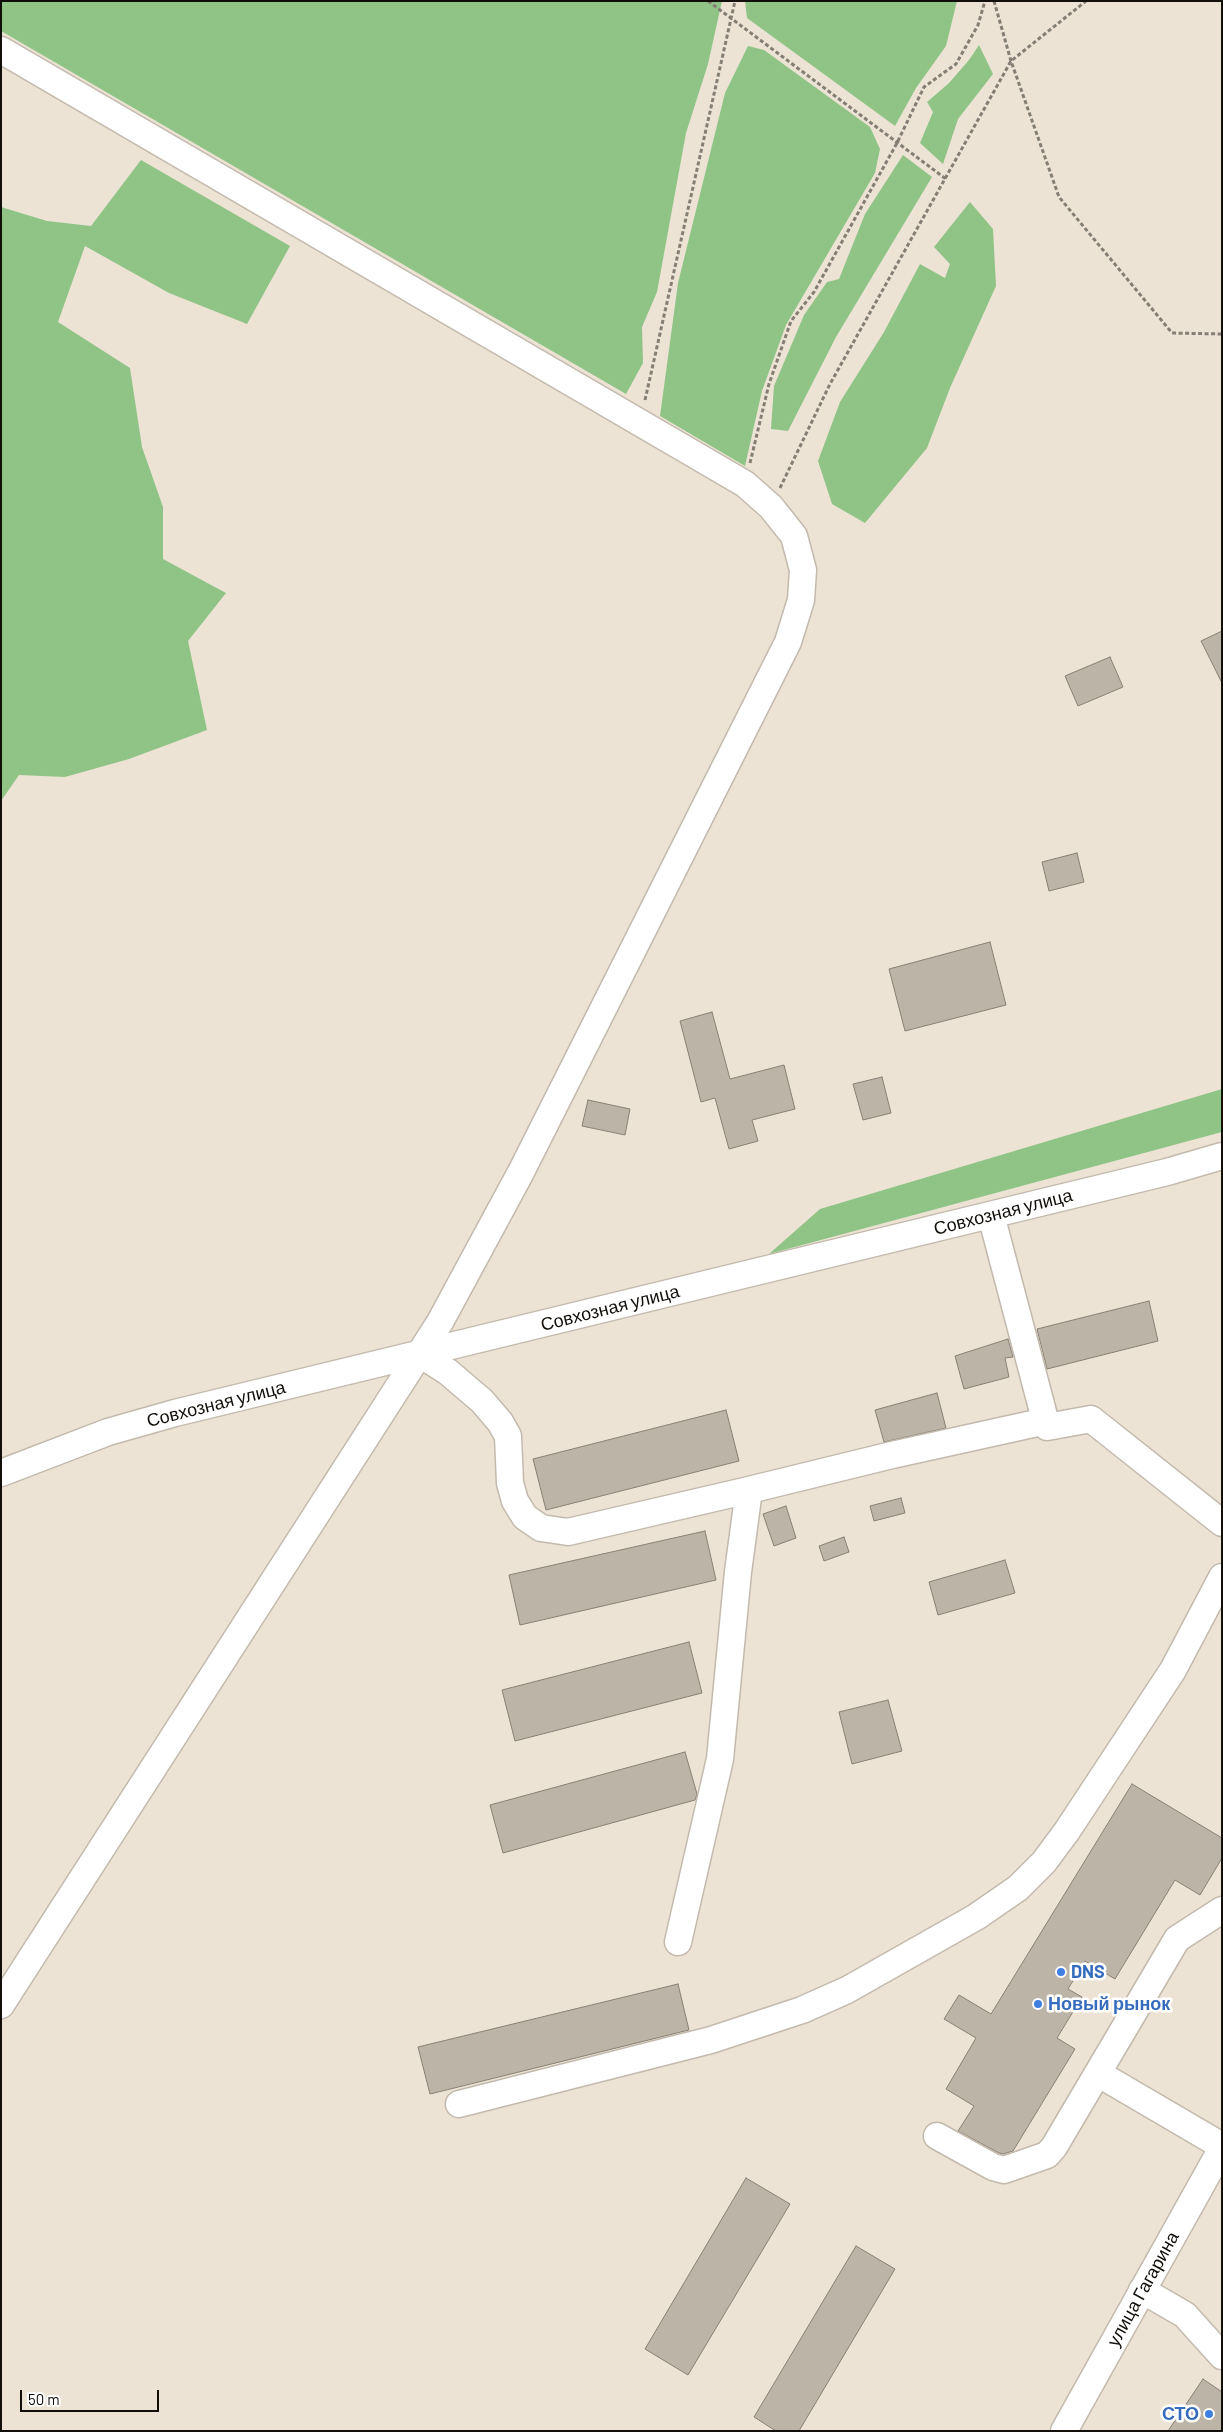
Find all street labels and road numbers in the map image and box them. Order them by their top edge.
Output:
street label: Совхозная улица [931,1184,1075,1240]
street label: Совхозная улица [538,1280,682,1336]
street label: Совхозная улица [144,1376,288,1432]
street label: улица Гагарина [1103,2228,1183,2350]

